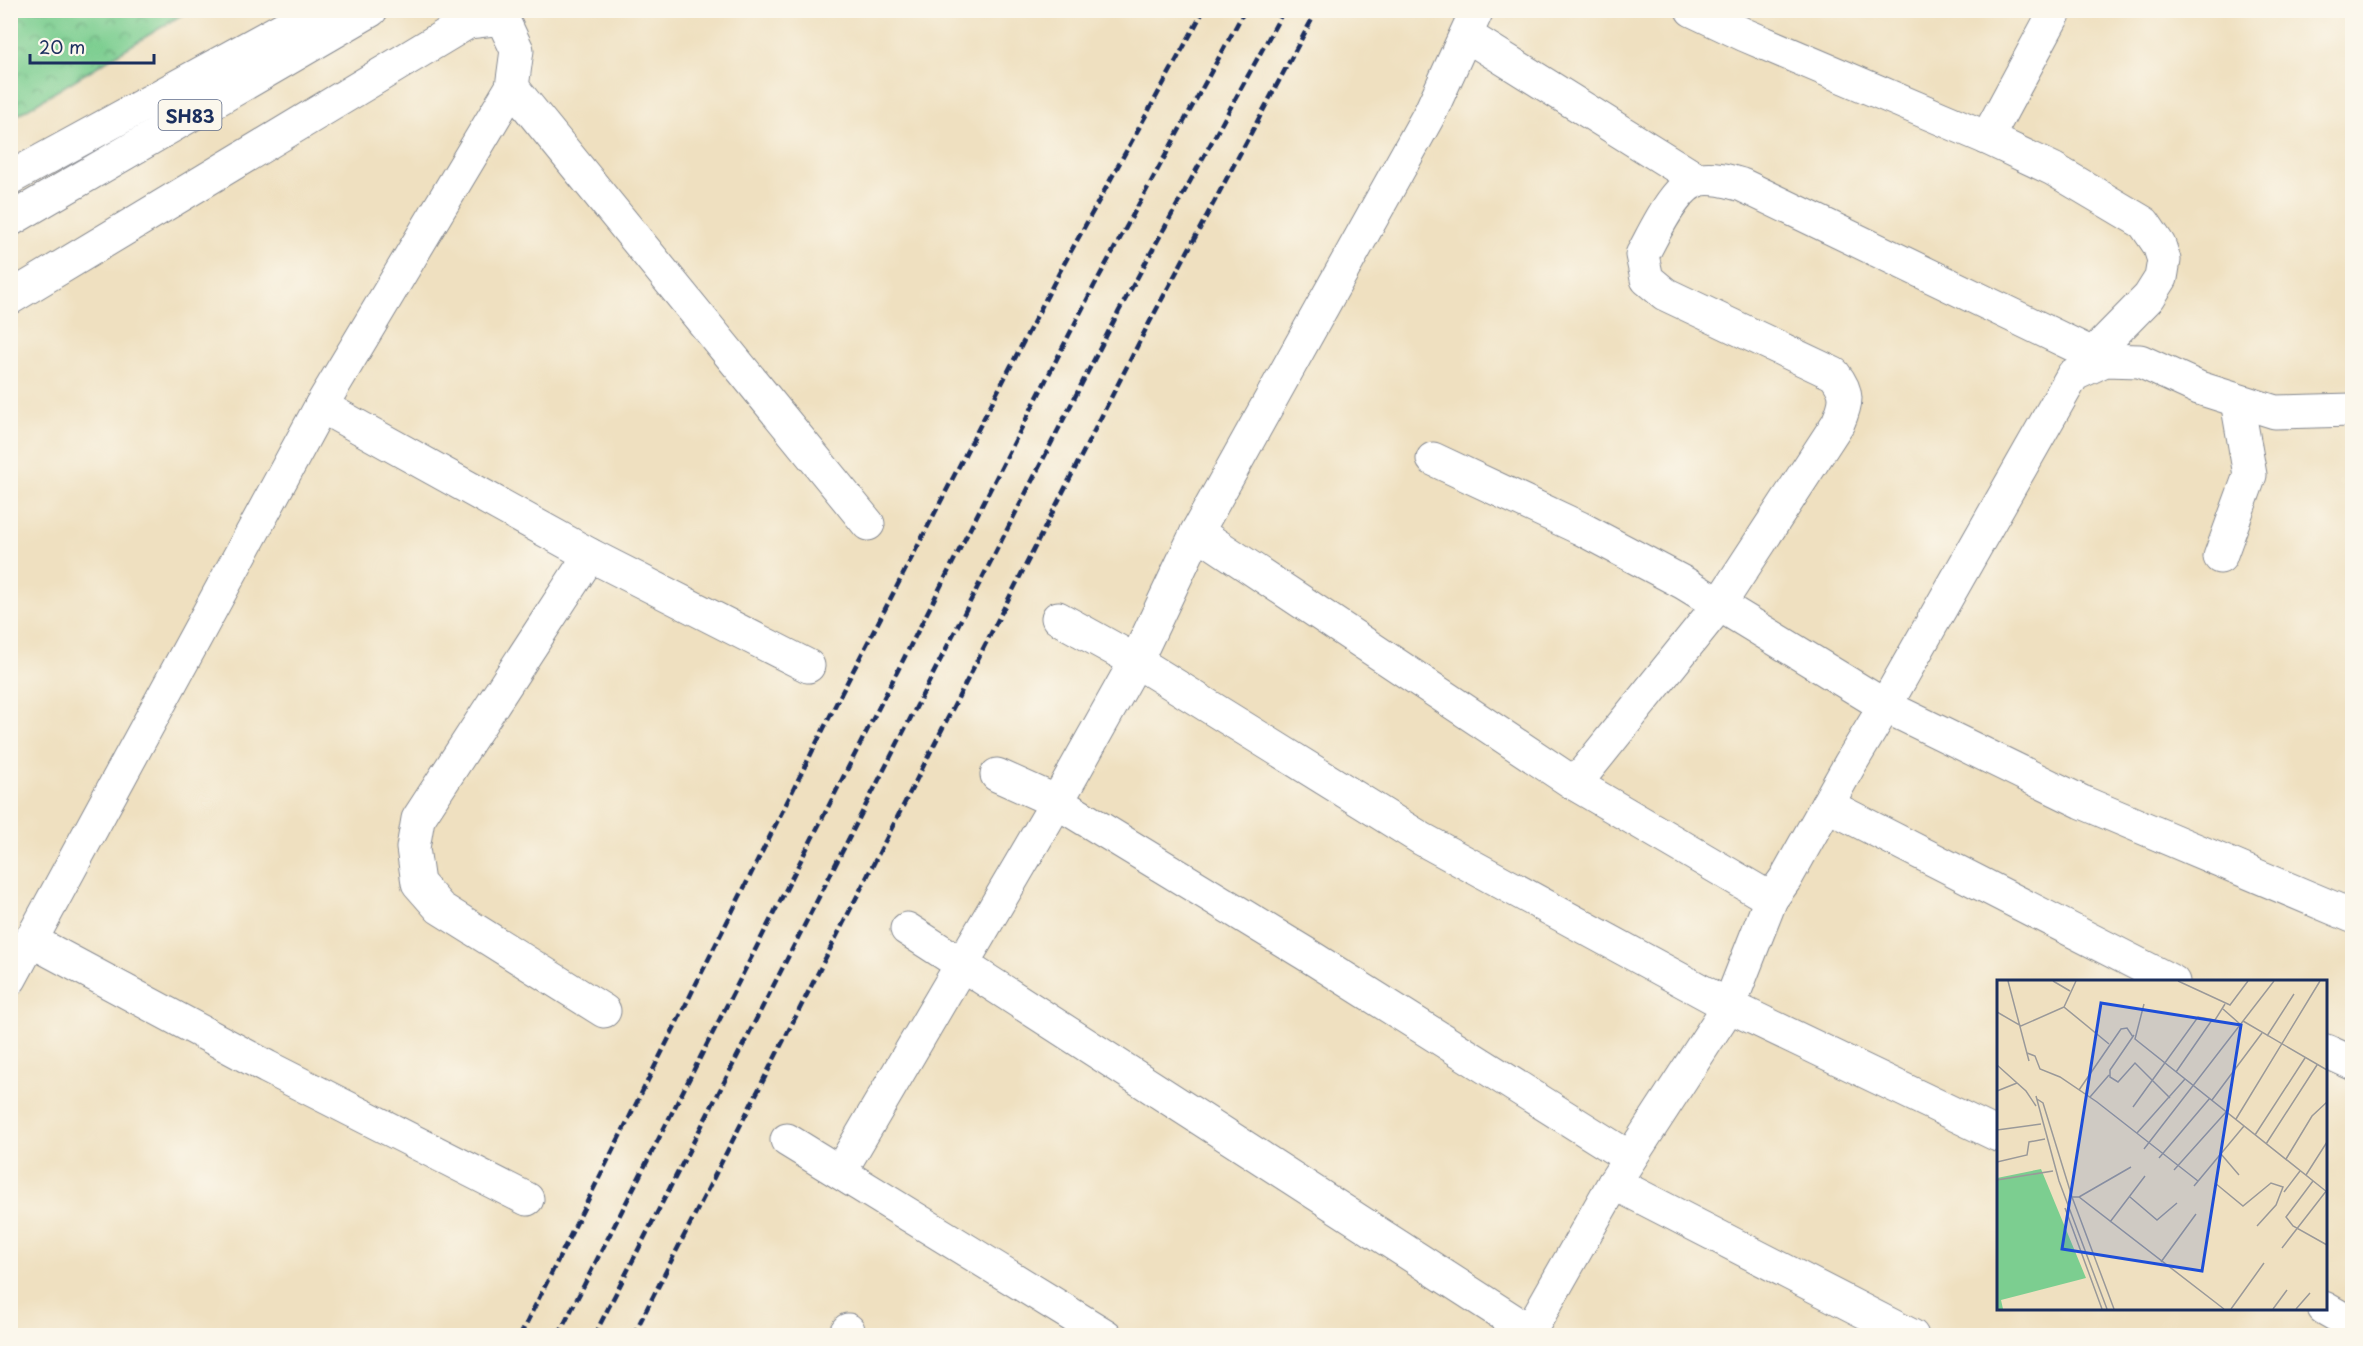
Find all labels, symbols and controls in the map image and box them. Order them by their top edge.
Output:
scale bar [30,27,154,65]
text: 20 m [39,33,85,60]
road number: SH83 [158,100,222,130]
inset map [1997,980,2327,1310]

